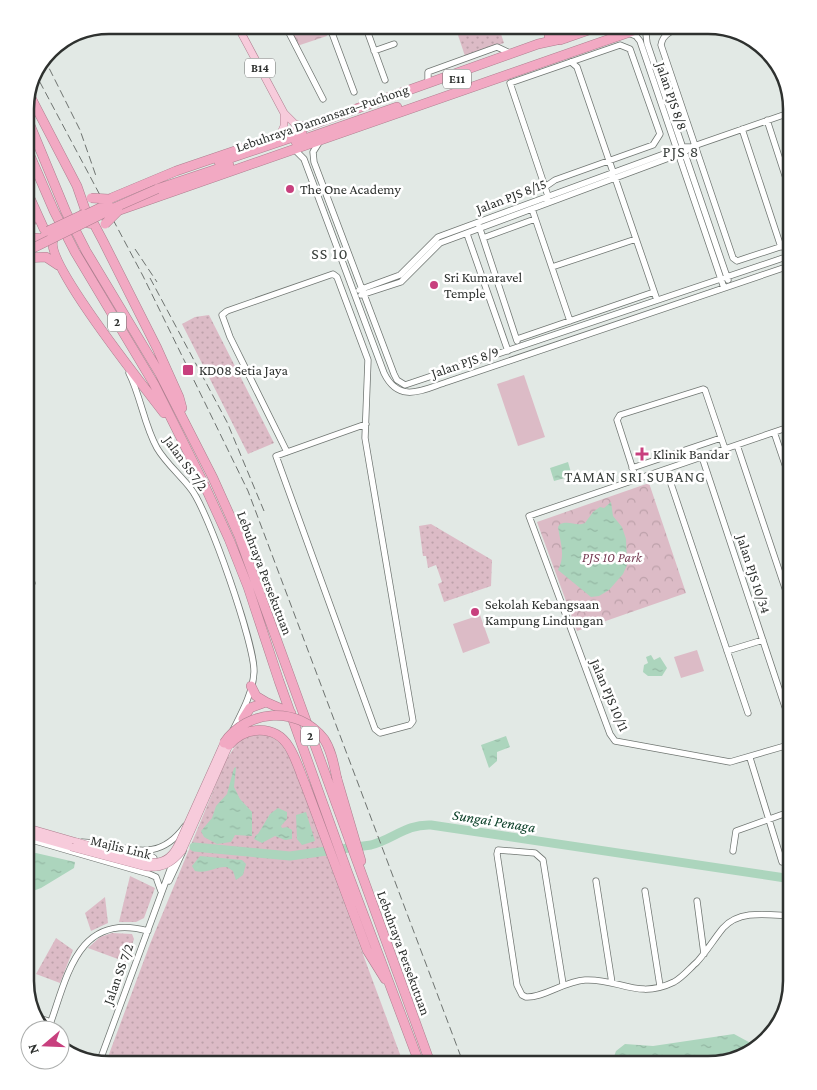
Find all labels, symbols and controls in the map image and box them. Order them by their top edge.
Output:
road number: B14 [245,58,275,78]
street label: Jalan PJS 8/8 [652,58,691,132]
road number: E11 [443,70,471,88]
street label: Lebuhraya Damansara–Puchong [233,81,411,155]
district label: PJS 8 [663,143,699,161]
street label: Jalan PJS 8/15 [472,175,549,217]
place label: The One Academy [300,181,402,197]
marker: The One Academy [284,183,296,195]
district label: SS 10 [311,245,349,262]
place label: Sri Kumaravel Temple [444,269,522,301]
marker: Sri Kumaravel Temple [428,279,440,291]
road number: 2 [108,313,126,332]
street label: Jalan PJS 8/9 [427,343,501,382]
place label: KD08 Setia Jaya [199,362,288,378]
marker: KD08 Setia Jaya [181,363,195,377]
street label: Jalan SS 7/2 [160,431,211,494]
place label: Klinik Bandar [653,446,729,462]
marker: Klinik Bandar [635,447,649,461]
district label: TAMAN SRI SUBANG [564,469,706,485]
street label: Lebuhraya Persekutuan [234,509,296,638]
street label: Jalan PJS 10/34 [733,531,774,615]
park label: PJS 10 Park [582,549,643,565]
place label: Sekolah Kebangsaan Kampung Lindungan [485,596,604,628]
marker: Sekolah Kebangsaan Kampung Lindungan [469,606,481,618]
street label: Jalan PJS 10/11 [587,654,633,734]
road number: 2 [301,726,319,746]
water label: Sungai Penaga [451,807,537,836]
street label: Majlis Link [89,832,153,863]
street label: Lebuhraya Persekutuan [374,889,434,1018]
street label: Jalan SS 7/2 [99,941,137,1009]
north arrow [20,1020,70,1070]
text: N [23,1042,42,1056]

